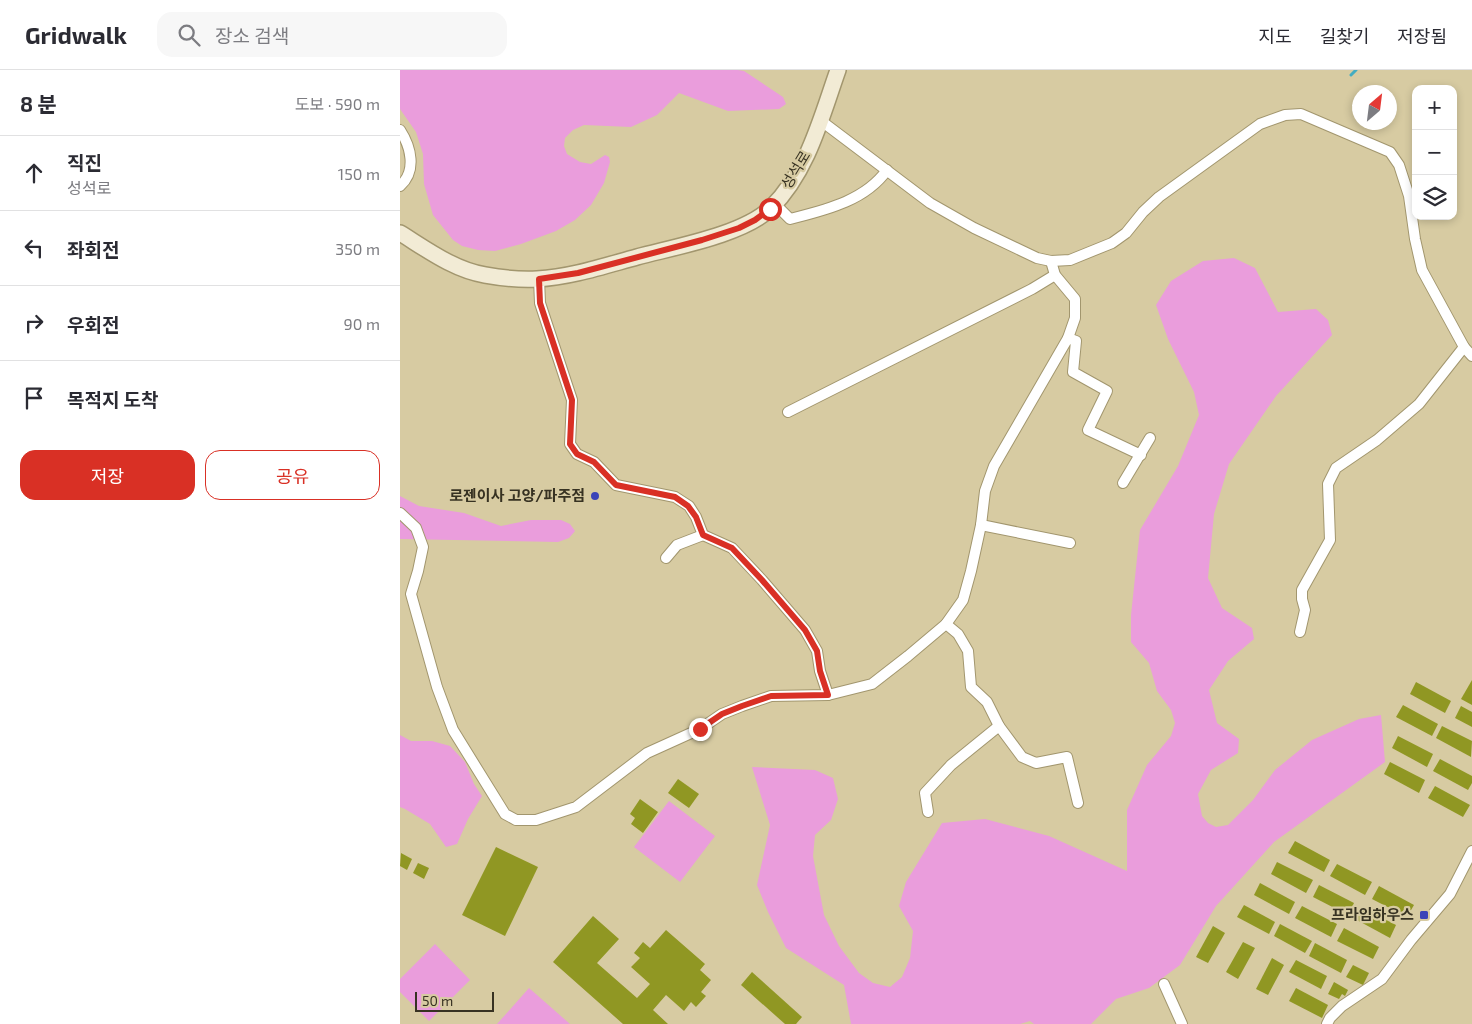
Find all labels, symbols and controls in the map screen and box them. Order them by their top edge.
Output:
search box [157,12,507,57]
text: Gridwalk [25,20,127,49]
icon: search [175,21,203,49]
text: 장소 검색 [215,24,289,47]
text: 지도 [1259,25,1292,47]
text: 길찾기 [1320,25,1369,47]
text: 저장됨 [1397,25,1447,47]
north arrow [1352,85,1397,130]
map controls [1412,85,1457,220]
button: + [1412,85,1457,130]
text: 8 분 [20,91,57,116]
text: 도보 · 590 m [295,94,380,113]
button: − [1412,130,1457,175]
street label: 성석로 [777,147,814,192]
text: 직진 [67,151,102,174]
icon: ahead [20,159,48,187]
text: 150 m [338,164,380,183]
button: layers [1412,175,1457,220]
text: 성석로 [67,178,111,197]
route start [759,198,782,221]
icon: left [20,234,48,262]
text: 좌회전 [67,238,119,261]
text: 350 m [335,239,380,258]
icon: right [20,309,48,337]
text: 우회전 [67,313,119,336]
text: 90 m [344,314,380,333]
icon: arrive [20,384,48,412]
text: 목적지 도착 [67,388,159,411]
button: 저장 [20,450,195,500]
button: 공유 [205,450,380,500]
place label: 로젠이사 고양/파주점 [449,486,585,504]
marker: 로젠이사 고양/파주점 [589,490,601,502]
route end [689,718,712,741]
place label: 프라임하우스 [1331,905,1414,923]
marker: 프라임하우스 [1418,909,1430,921]
scale bar [415,989,494,1012]
text: 50 m [422,992,453,1009]

